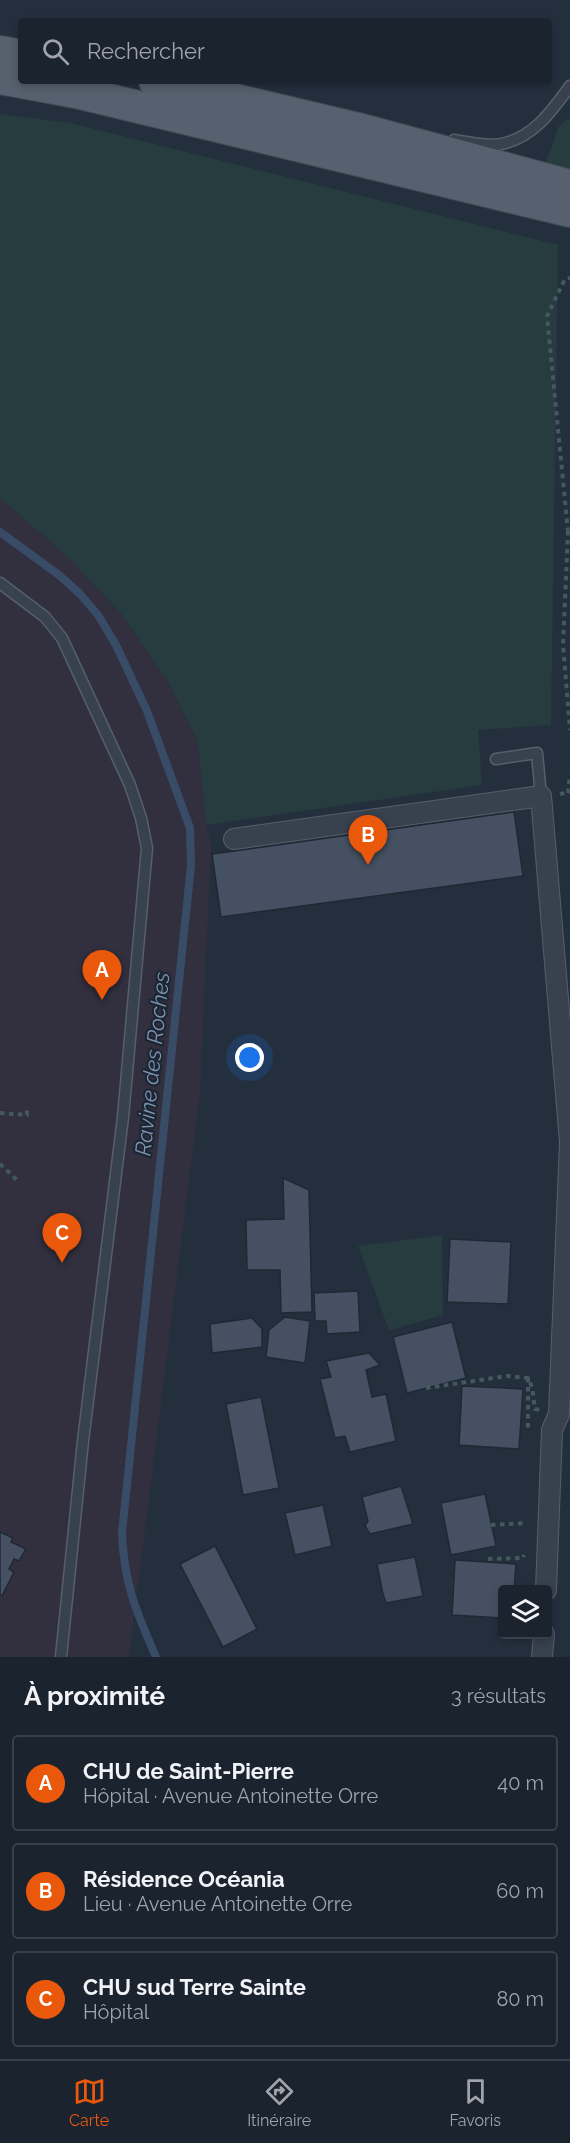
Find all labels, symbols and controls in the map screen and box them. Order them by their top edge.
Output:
search box [18,18,552,84]
icon: search [39,35,72,68]
text: Rechercher [87,38,205,64]
pin: B [348,816,388,865]
pin: A [82,950,122,1000]
water label: Ravine des Roches [129,971,175,1157]
your location [235,1043,264,1072]
pin: C [42,1214,82,1263]
map controls [498,1585,552,1639]
button: layers [498,1585,552,1639]
text: À proximité [24,1681,165,1711]
text: 3 résultats [451,1684,546,1708]
text: CHU de Saint-Pierre [83,1758,294,1784]
text: A [39,1771,52,1795]
text: 40 m [497,1771,544,1795]
text: Hôpital · Avenue Antoinette Orre [83,1784,378,1808]
text: Résidence Océania [83,1866,285,1892]
text: B [39,1879,52,1903]
text: 60 m [496,1879,544,1903]
text: Lieu · Avenue Antoinette Orre [83,1892,352,1916]
text: CHU sud Terre Sainte [83,1974,306,2000]
text: C [39,1987,52,2011]
text: 80 m [496,1987,544,2011]
text: Hôpital [83,2000,149,2024]
tab: Carte [69,2075,109,2130]
tab: Itinéraire [247,2075,311,2130]
tab: Favoris [449,2075,501,2130]

